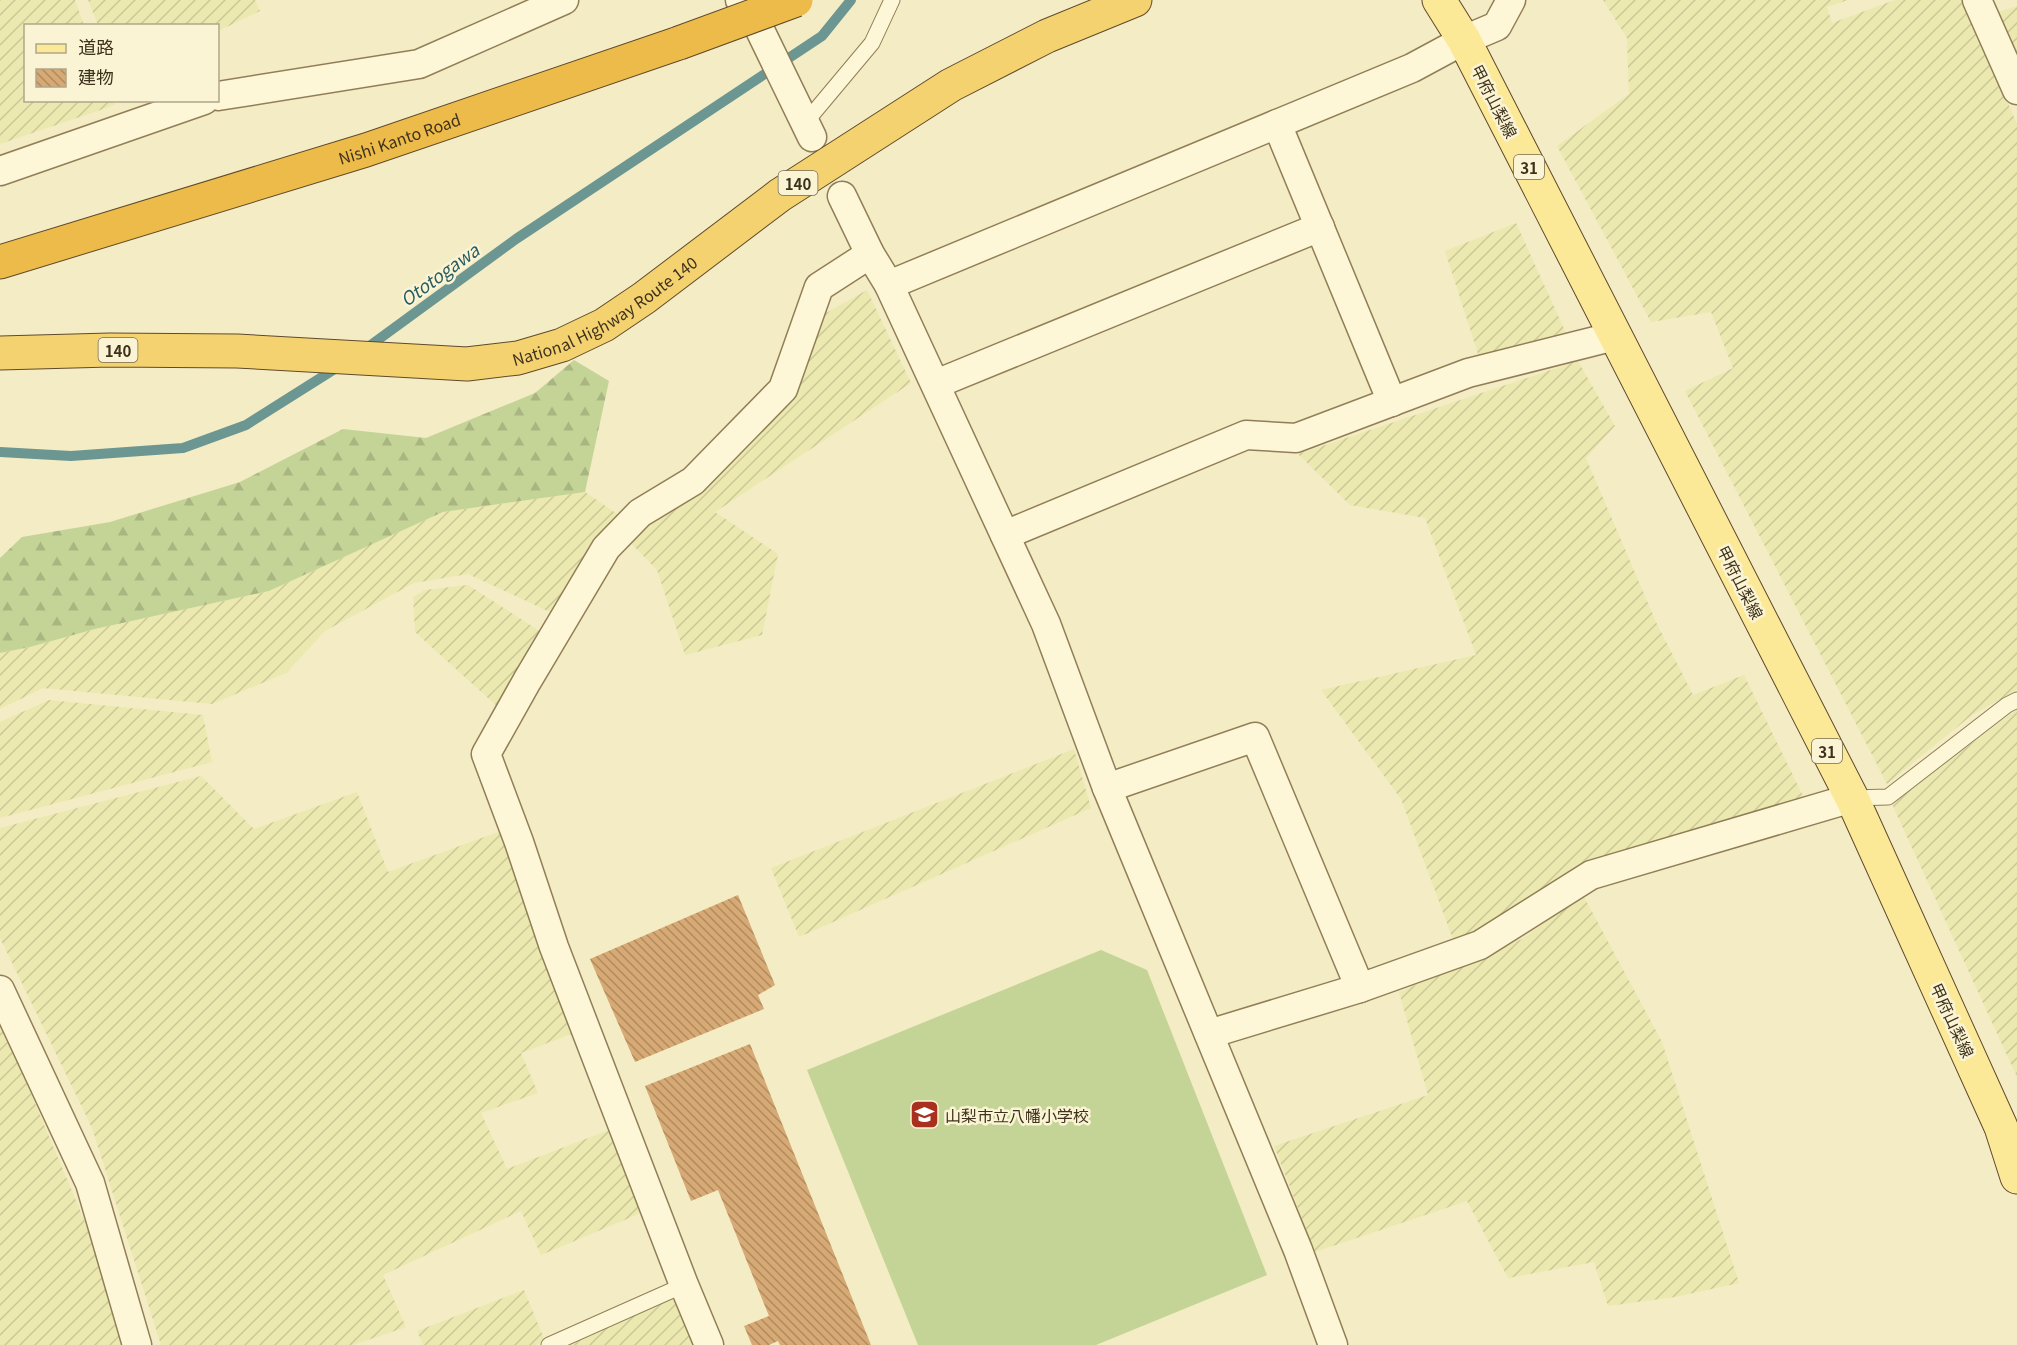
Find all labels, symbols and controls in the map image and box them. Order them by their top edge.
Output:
legend [24,24,219,102]
text: 道路 [78,33,114,59]
street label: 甲府山梨線 [1466,60,1524,142]
text: 建物 [78,63,114,89]
street label: Nishi Kanto Road [335,107,464,170]
road number: 31 [1514,155,1544,179]
road number: 140 [778,171,818,195]
water label: Ototogawa [394,236,485,312]
street label: National Highway Route 140 [509,250,702,371]
road number: 140 [98,338,138,362]
street label: 甲府山梨線 [1712,541,1770,623]
road number: 31 [1812,739,1842,763]
street label: 甲府山梨線 [1925,979,1981,1061]
school or university icon: 山梨市立八幡小学校 [908,1099,940,1131]
place label: 山梨市立八幡小学校 [945,1103,1089,1127]

